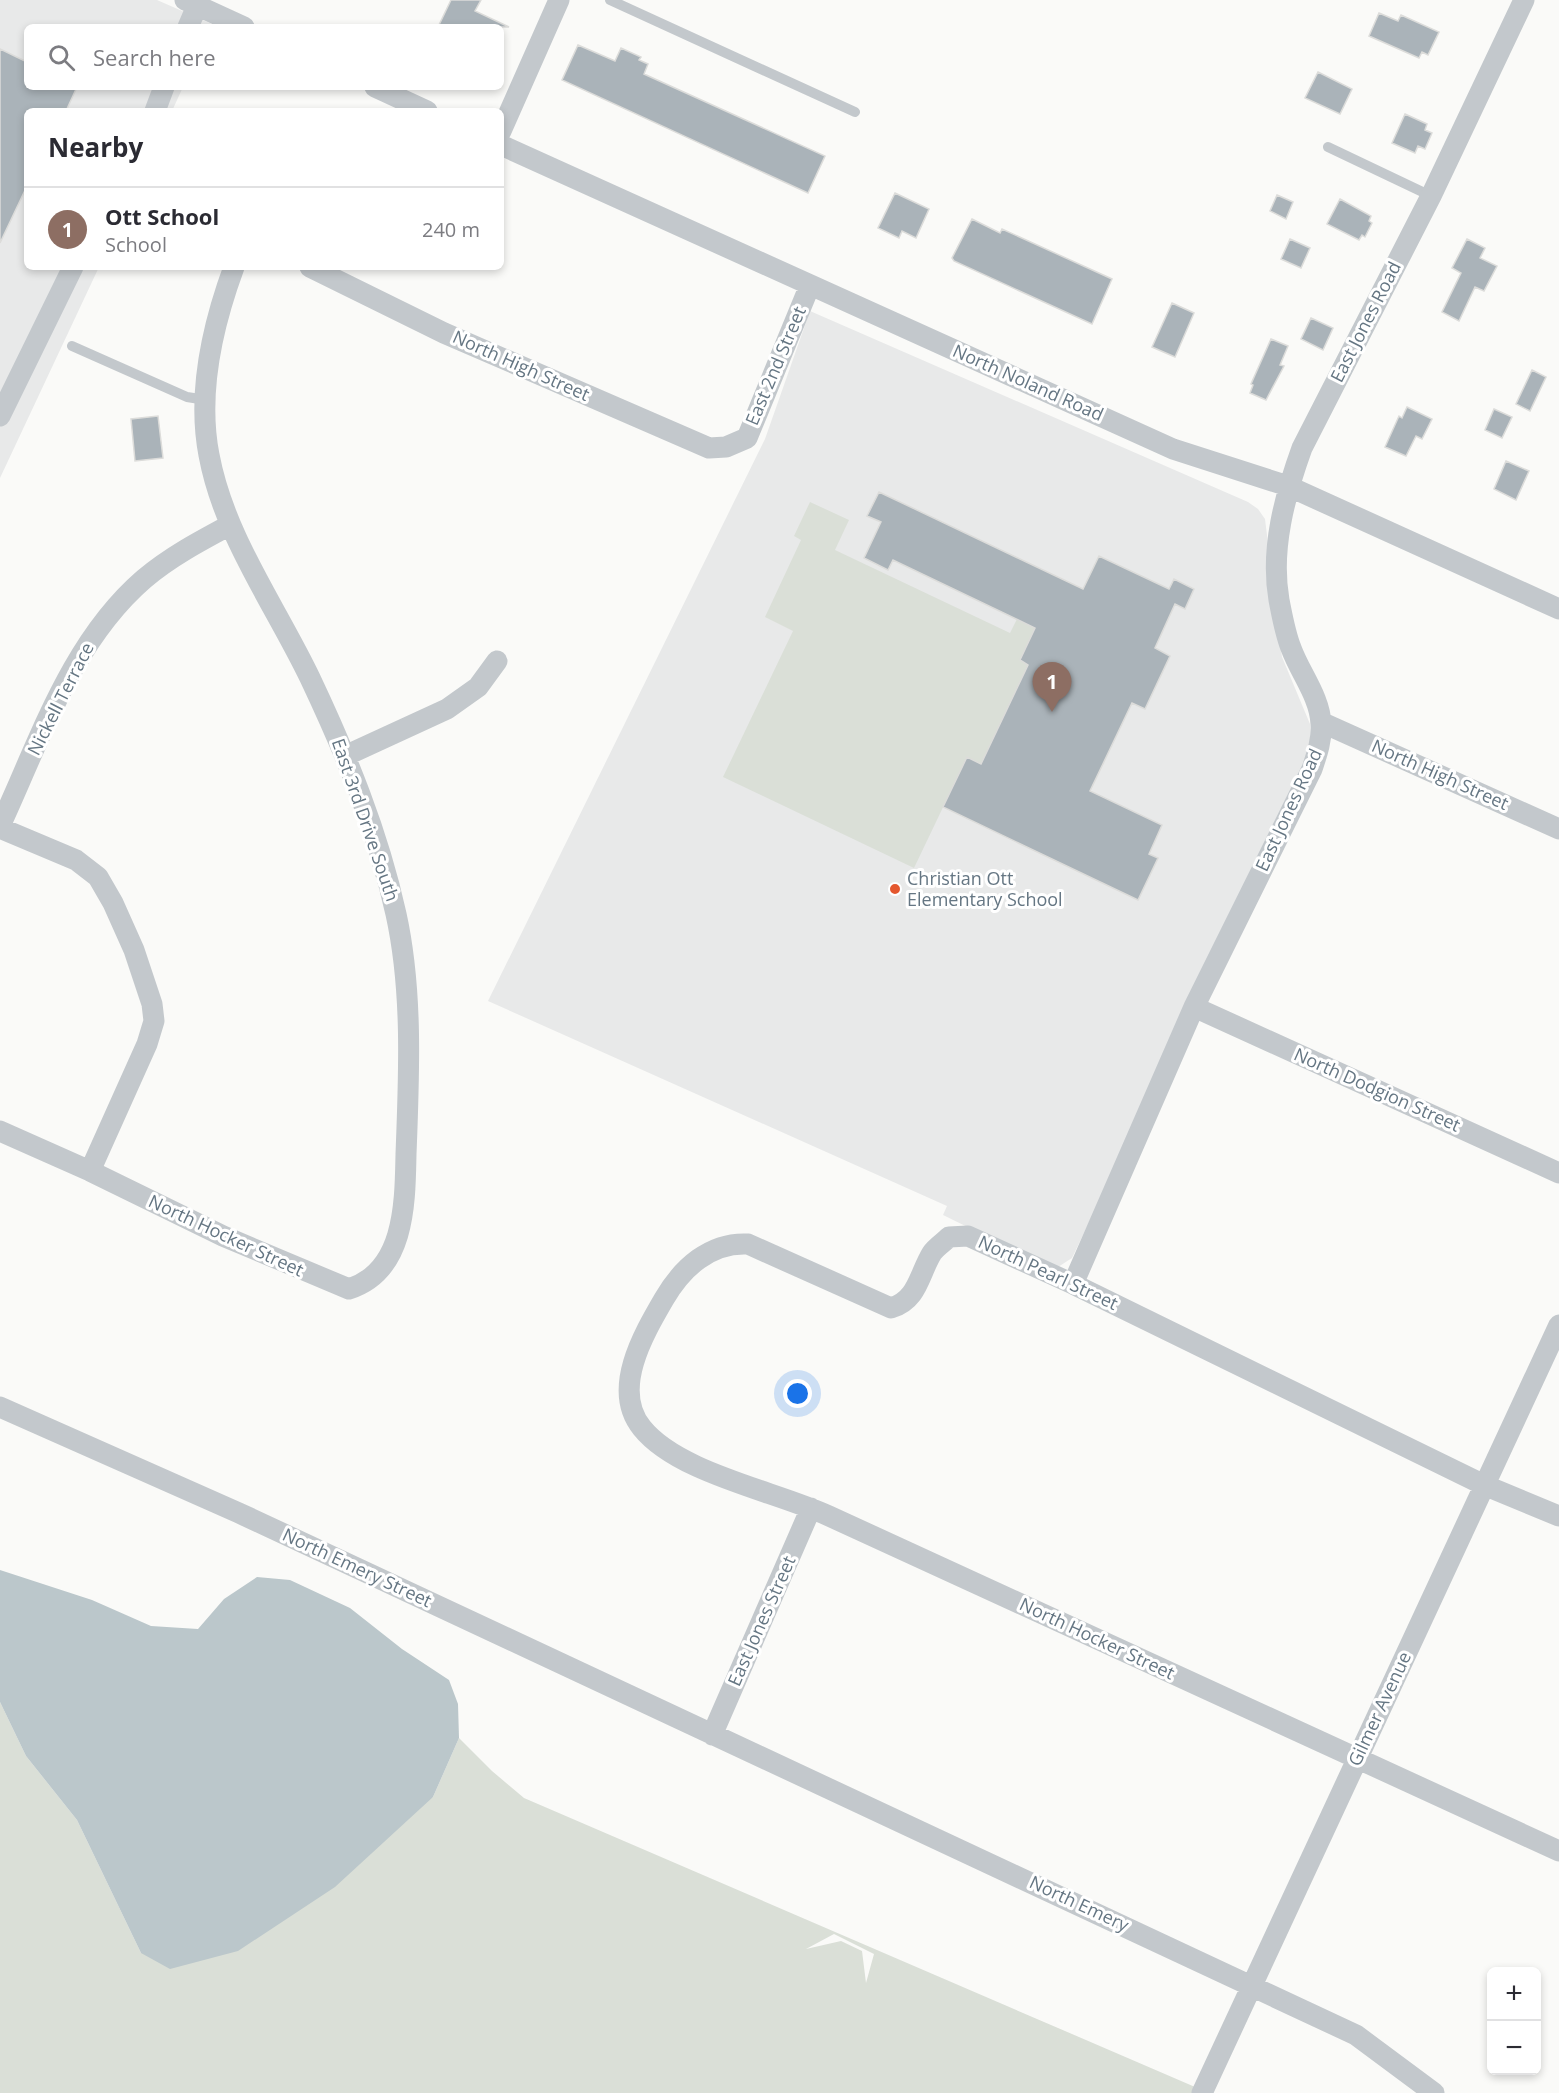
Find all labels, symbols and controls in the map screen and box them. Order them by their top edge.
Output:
search box [24,24,504,90]
icon: search [45,41,78,74]
text: Search here [93,42,216,72]
text: Nearby [48,129,143,165]
text: Ott School [105,201,219,231]
text: 1 [62,216,73,243]
text: 240 m [422,216,480,243]
text: School [105,231,167,258]
street label: East Jones Road [1324,257,1406,386]
street label: East 2nd Street [739,302,811,429]
street label: North High Street [449,324,594,406]
street label: North Noland Road [949,338,1108,426]
street label: Nickell Terrace [21,638,99,759]
pin: 1 [1032,662,1072,712]
street label: North High Street [1368,733,1513,815]
street label: East 3rd Drive South [327,735,405,904]
street label: East Jones Road [1249,744,1327,875]
place label: Christian Ott Elementary School [907,866,1063,911]
marker: Christian Ott Elementary School [888,882,902,896]
street label: North Dodgion Street [1290,1042,1464,1137]
street label: North Hocker Street [145,1189,308,1282]
street label: North Pearl Street [975,1229,1122,1315]
your location [783,1379,812,1408]
street label: North Emery Street [279,1522,436,1612]
street label: East Jones Street [722,1552,801,1689]
street label: North Hocker Street [1016,1592,1179,1685]
street label: Gilmer Avenue [1342,1647,1416,1770]
street label: North Emery [1026,1870,1134,1937]
map controls [1487,1967,1541,2075]
button: + [1487,1967,1541,2021]
button: − [1487,2021,1541,2075]

